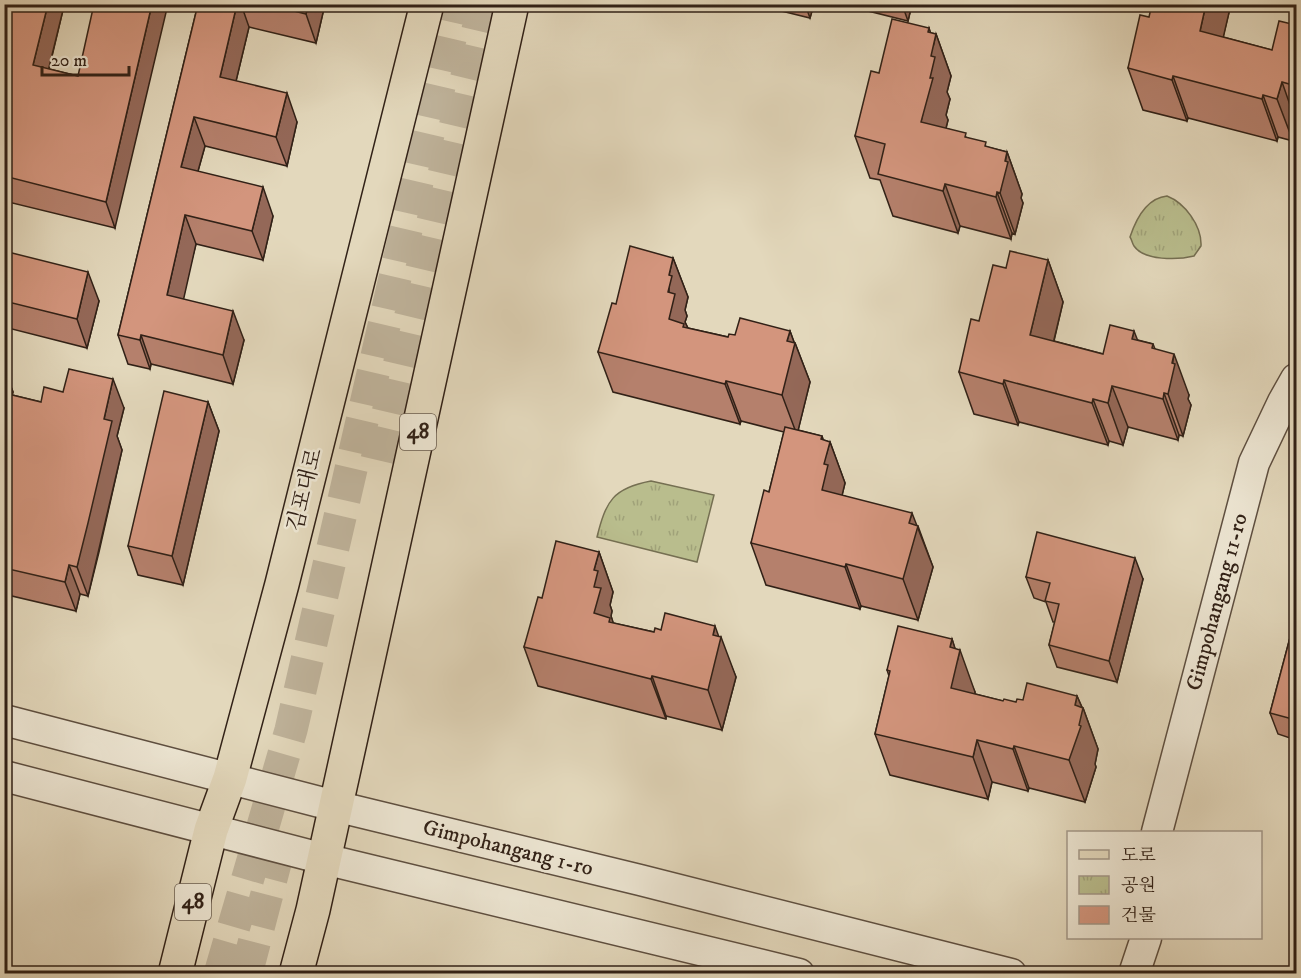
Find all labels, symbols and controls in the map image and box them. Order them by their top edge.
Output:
scale bar [42,39,129,77]
text: 20 m [51,50,87,72]
road number: 48 [400,414,436,450]
street label: 김포대로 [282,445,328,535]
street label: Gimpohangang 11-ro [1180,510,1254,694]
street label: Gimpohangang 1-ro [420,814,596,882]
legend [1067,831,1262,939]
text: 도로 [1121,845,1156,867]
text: 공원 [1121,875,1156,897]
road number: 48 [175,884,211,920]
text: 건물 [1121,905,1156,927]

